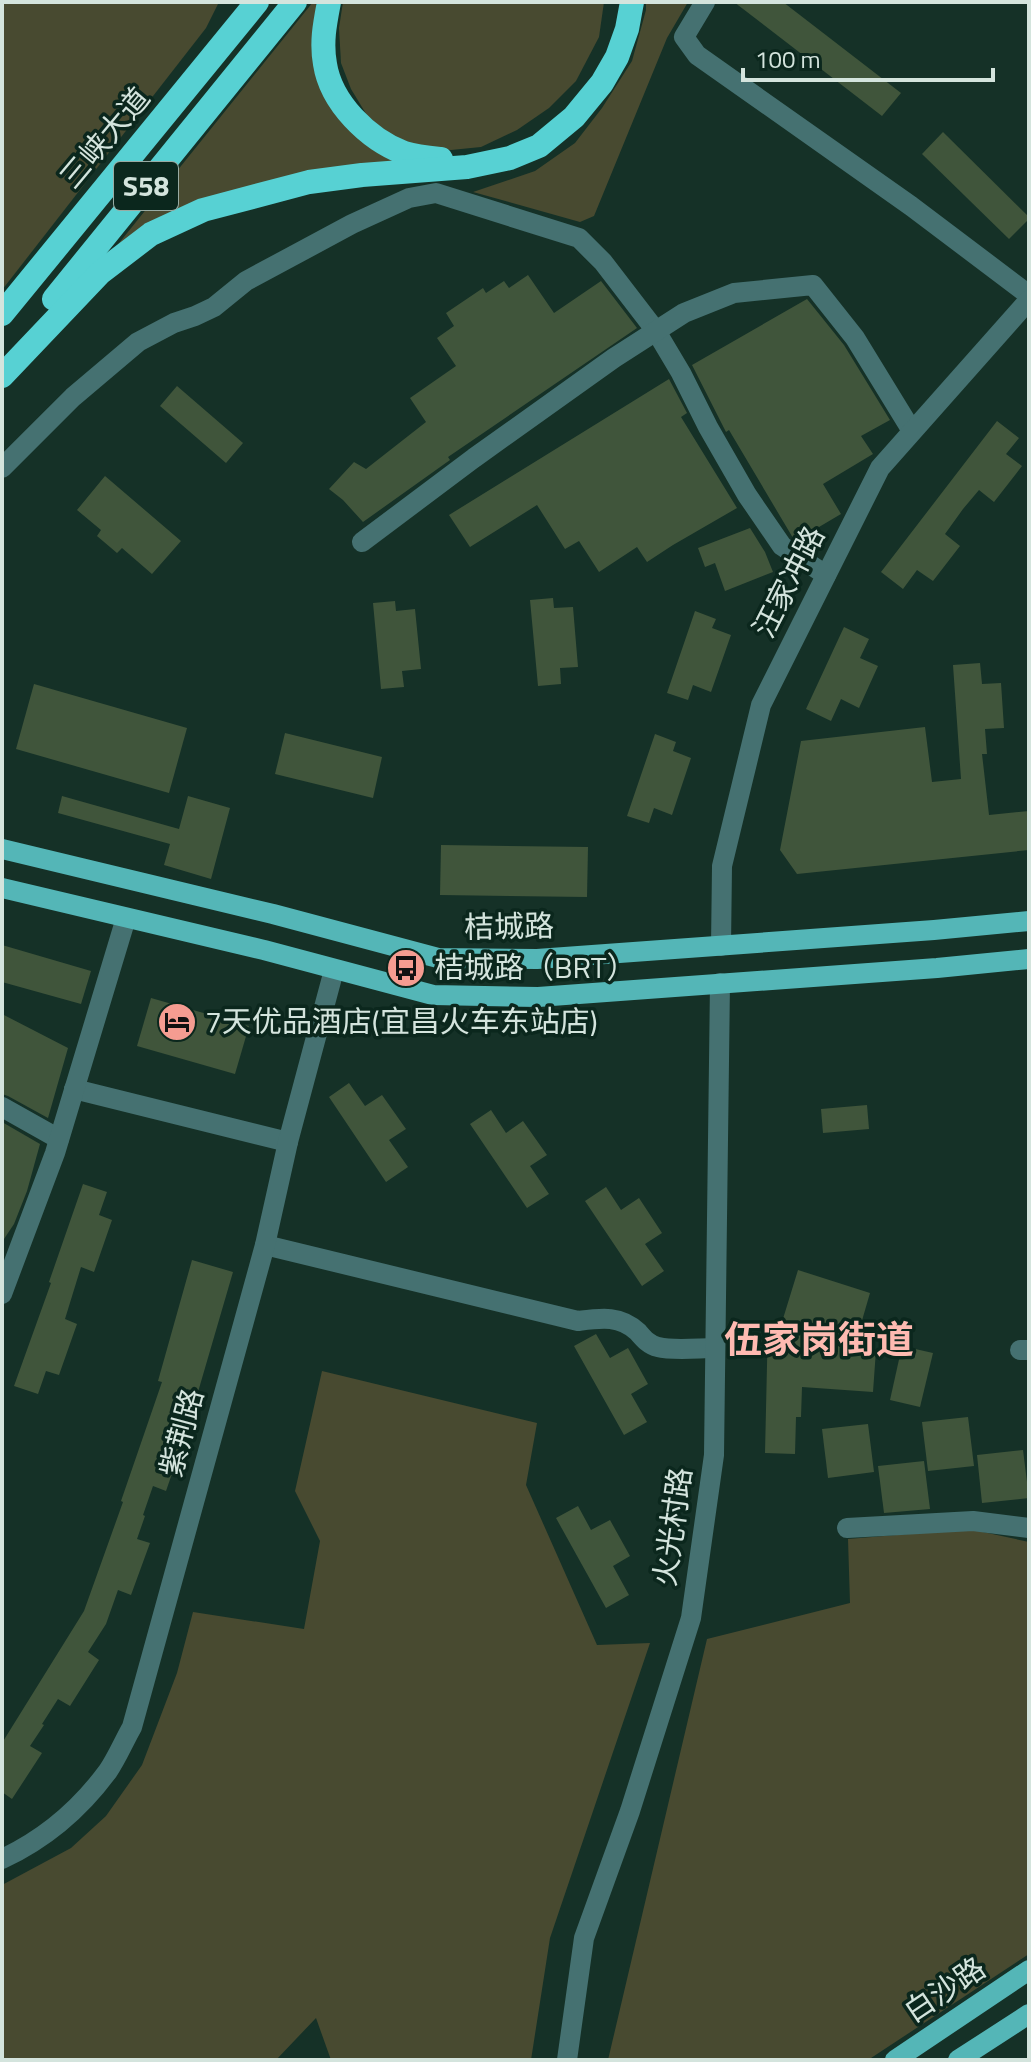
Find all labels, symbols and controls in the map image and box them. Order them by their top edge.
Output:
scale bar [743,32,993,82]
text: 100 m [755,41,821,77]
street label: 三峡大道 [48,77,160,198]
road number: S58 [114,162,178,210]
street label: 汪家冲路 [740,518,836,645]
street label: 桔城路 [464,902,554,950]
place label: 桔城路（BRT） [434,944,636,990]
bus stop icon: 桔城路（BRT） [385,947,427,989]
place label: 7天优品酒店(宜昌火车东站店) [205,998,598,1044]
hotel icon: 7天优品酒店(宜昌火车东站店) [156,1001,198,1043]
district label: 伍家岗街道 [724,1310,914,1368]
street label: 紫荆路 [147,1383,215,1482]
street label: 火光村路 [641,1464,703,1589]
street label: 白沙路 [894,1945,995,2033]

